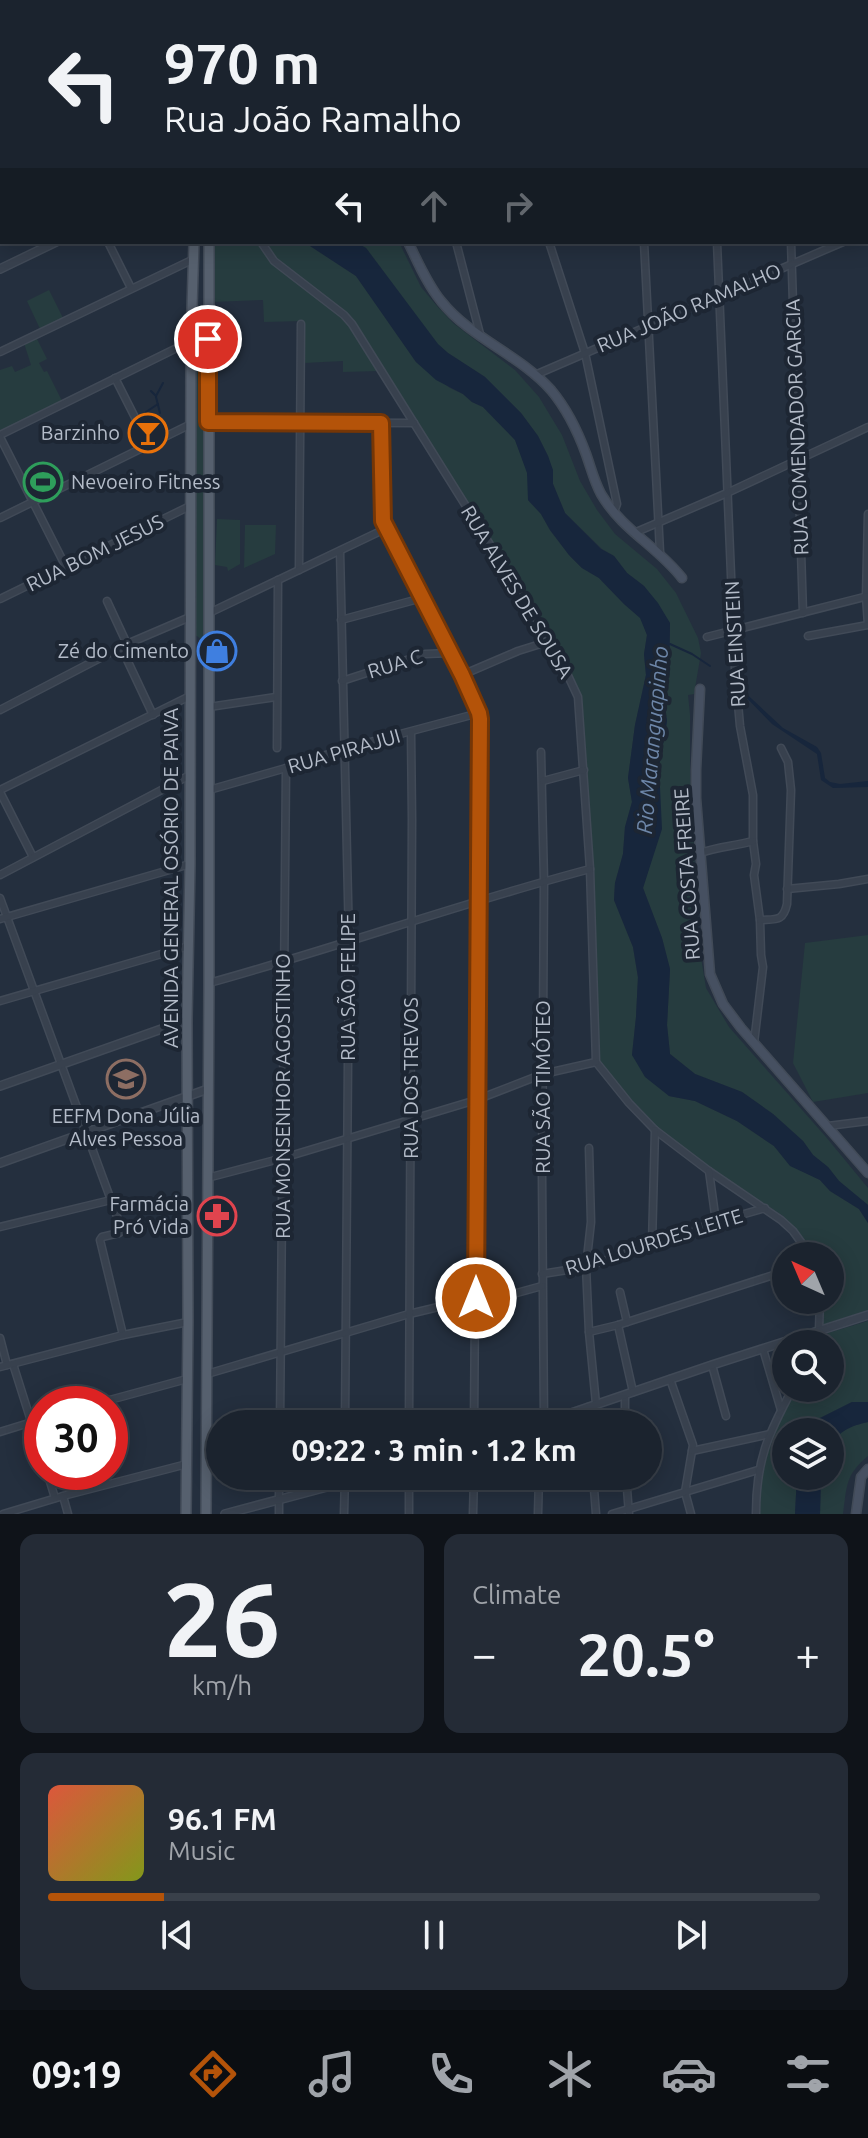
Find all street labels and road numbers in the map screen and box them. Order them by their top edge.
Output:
street label: RUA JOÃO RAMALHO [593,258,784,357]
street label: RUA COMENDADOR GARCIA [781,298,812,556]
street label: RUA ALVES DE SOUSA [457,501,578,682]
street label: RUA BOM JESUS [23,509,167,596]
street label: RUA EINSTEIN [720,580,749,708]
street label: RUA C [365,644,425,683]
street label: AVENIDA GENERAL OSÓRIO DE PAIVA [159,708,182,1048]
street label: RUA PIRAJUI [285,723,403,778]
street label: RUA COSTA FREIRE [669,787,704,961]
street label: RUA SÃO FELIPE [336,913,359,1061]
street label: RUA MONSENHOR AGOSTINHO [271,953,294,1239]
street label: RUA DOS TREVOS [399,997,422,1159]
street label: RUA SÃO TIMÓTEO [531,1000,554,1174]
street label: RUA LOURDES LEITE [562,1204,745,1279]

